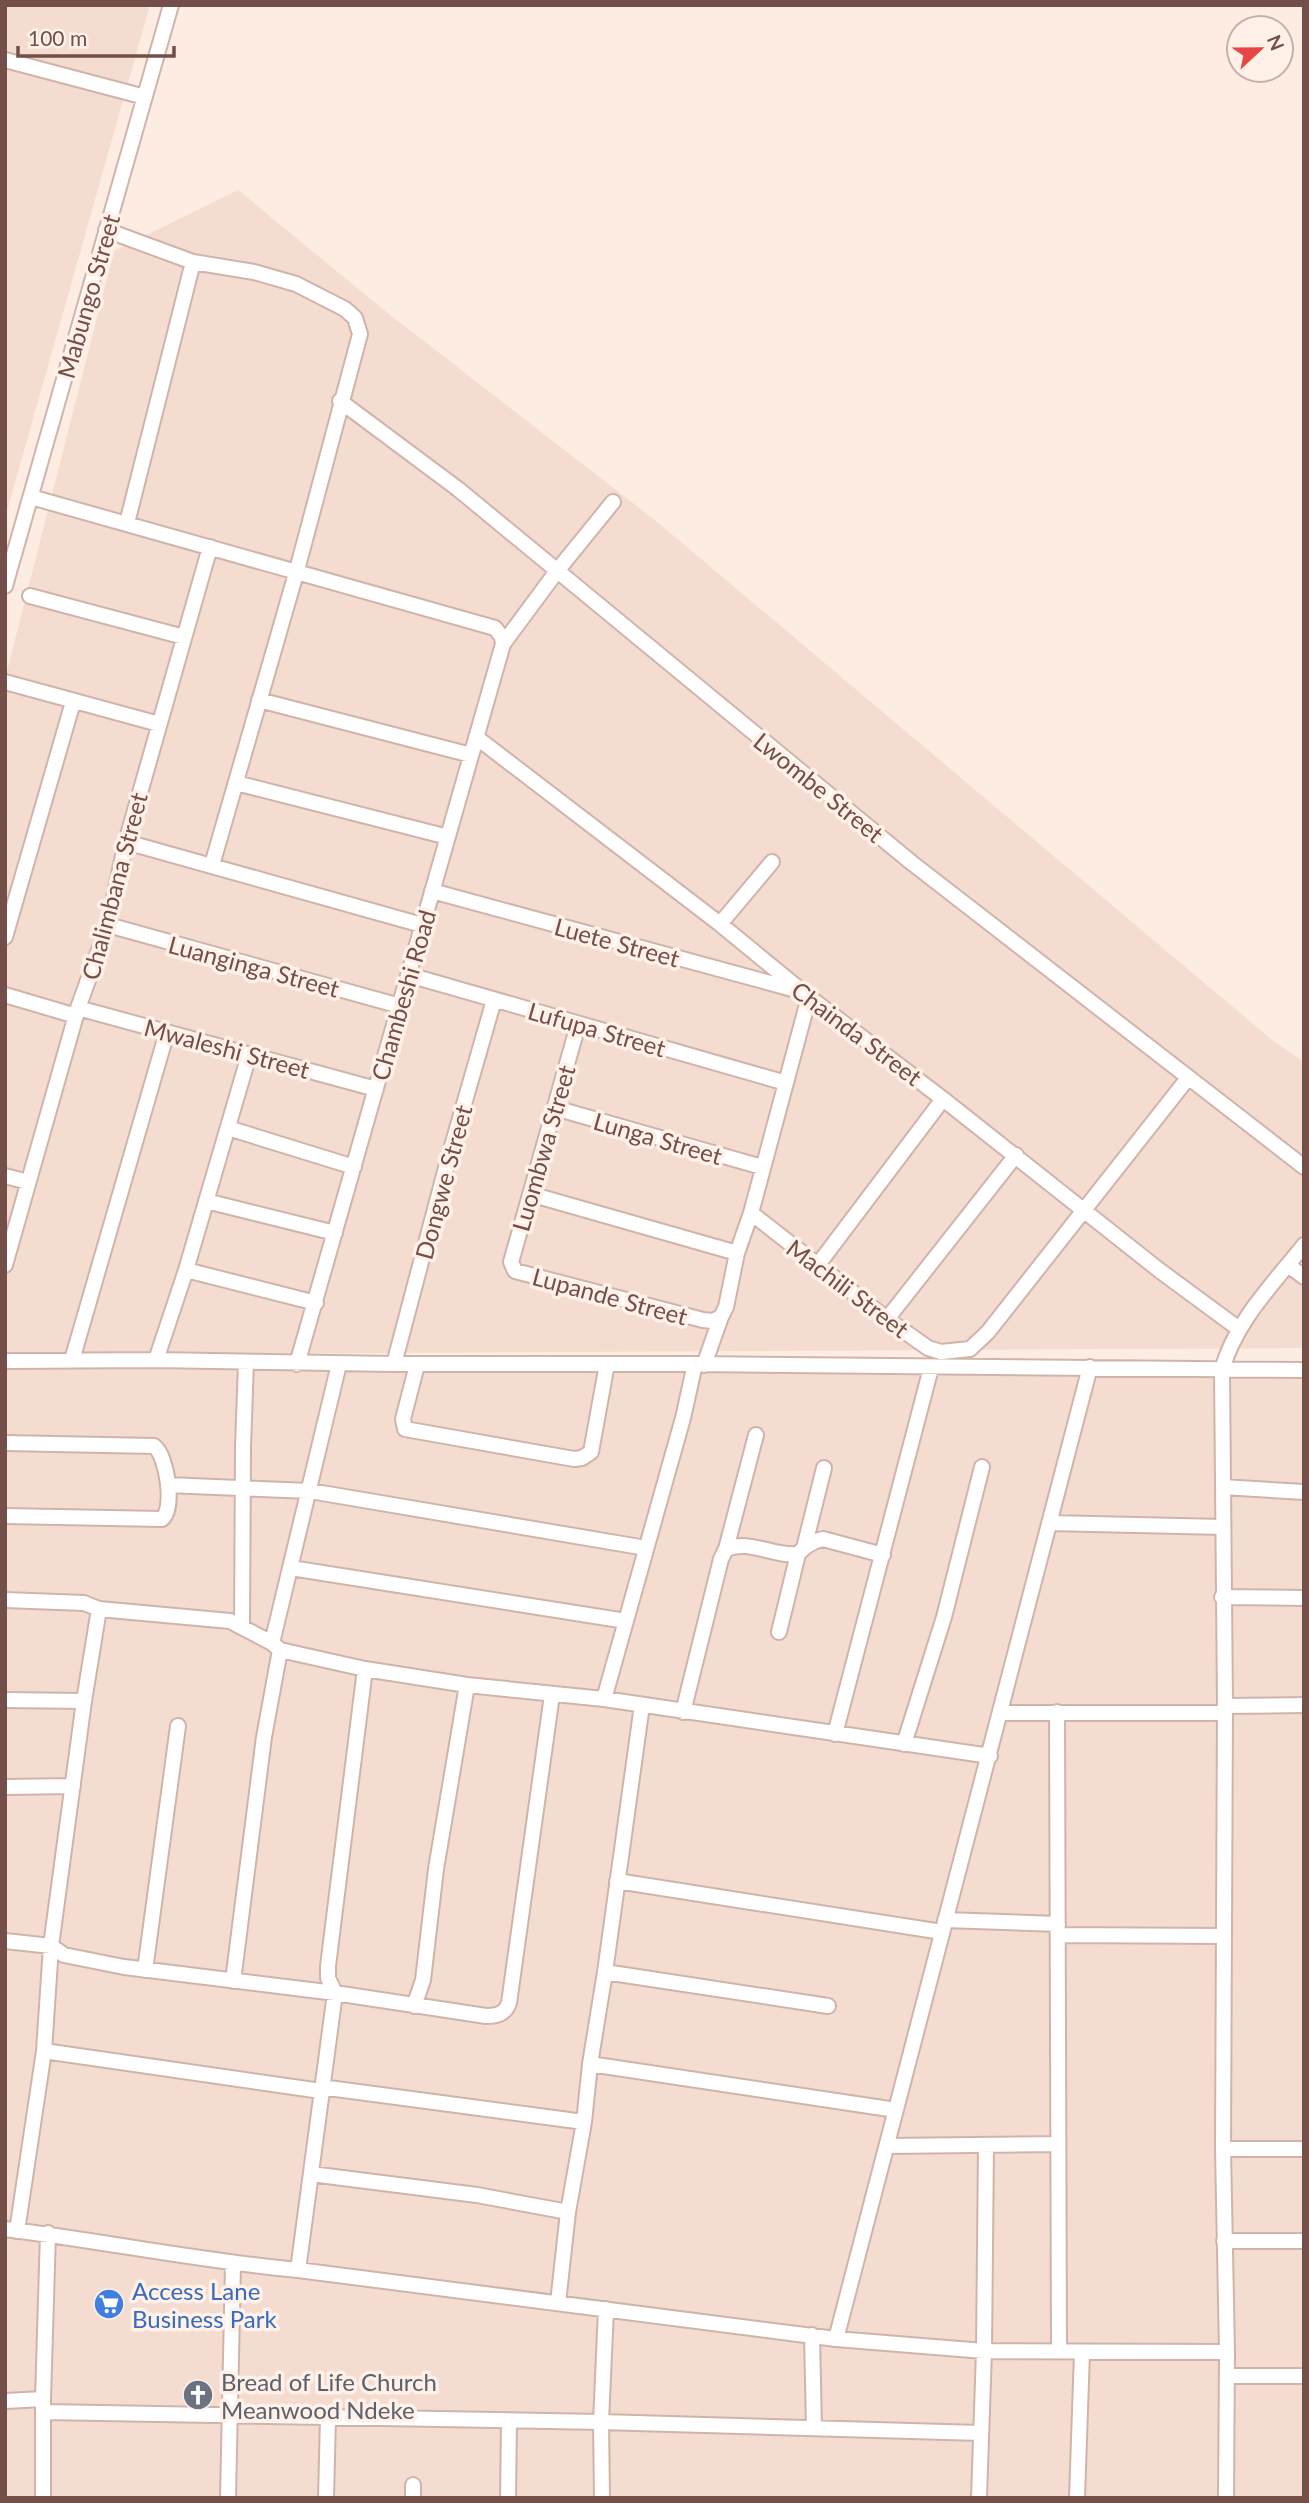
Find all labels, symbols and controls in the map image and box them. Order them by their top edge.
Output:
scale bar [18,14,173,58]
north arrow [1225,14,1295,84]
text: 100 m [28,25,87,50]
text: N [1263,31,1290,54]
street label: Mabungo Street [51,210,125,381]
street label: Lwombe Street [748,726,890,848]
street label: Chalimbana Street [75,789,153,983]
street label: Chambeshi Road [365,906,441,1084]
street label: Luete Street [551,911,683,973]
street label: Luanginga Street [165,929,343,1003]
street label: Chainda Street [786,975,928,1092]
street label: Lufupa Street [525,996,669,1063]
street label: Mwaleshi Street [141,1012,313,1084]
street label: Luombwa Street [505,1061,581,1234]
street label: Dongwe Street [409,1101,478,1262]
street label: Lunga Street [590,1106,726,1170]
street label: Machili Street [781,1233,915,1344]
street label: Lupande Street [529,1261,691,1331]
place label: Access Lane Business Park [132,2276,277,2333]
supermarket icon: Access Lane Business Park [92,2287,126,2321]
place label: Bread of Life Church Meanwood Ndeke [221,2367,437,2424]
church icon: Bread of Life Church Meanwood Ndeke [181,2378,215,2412]

